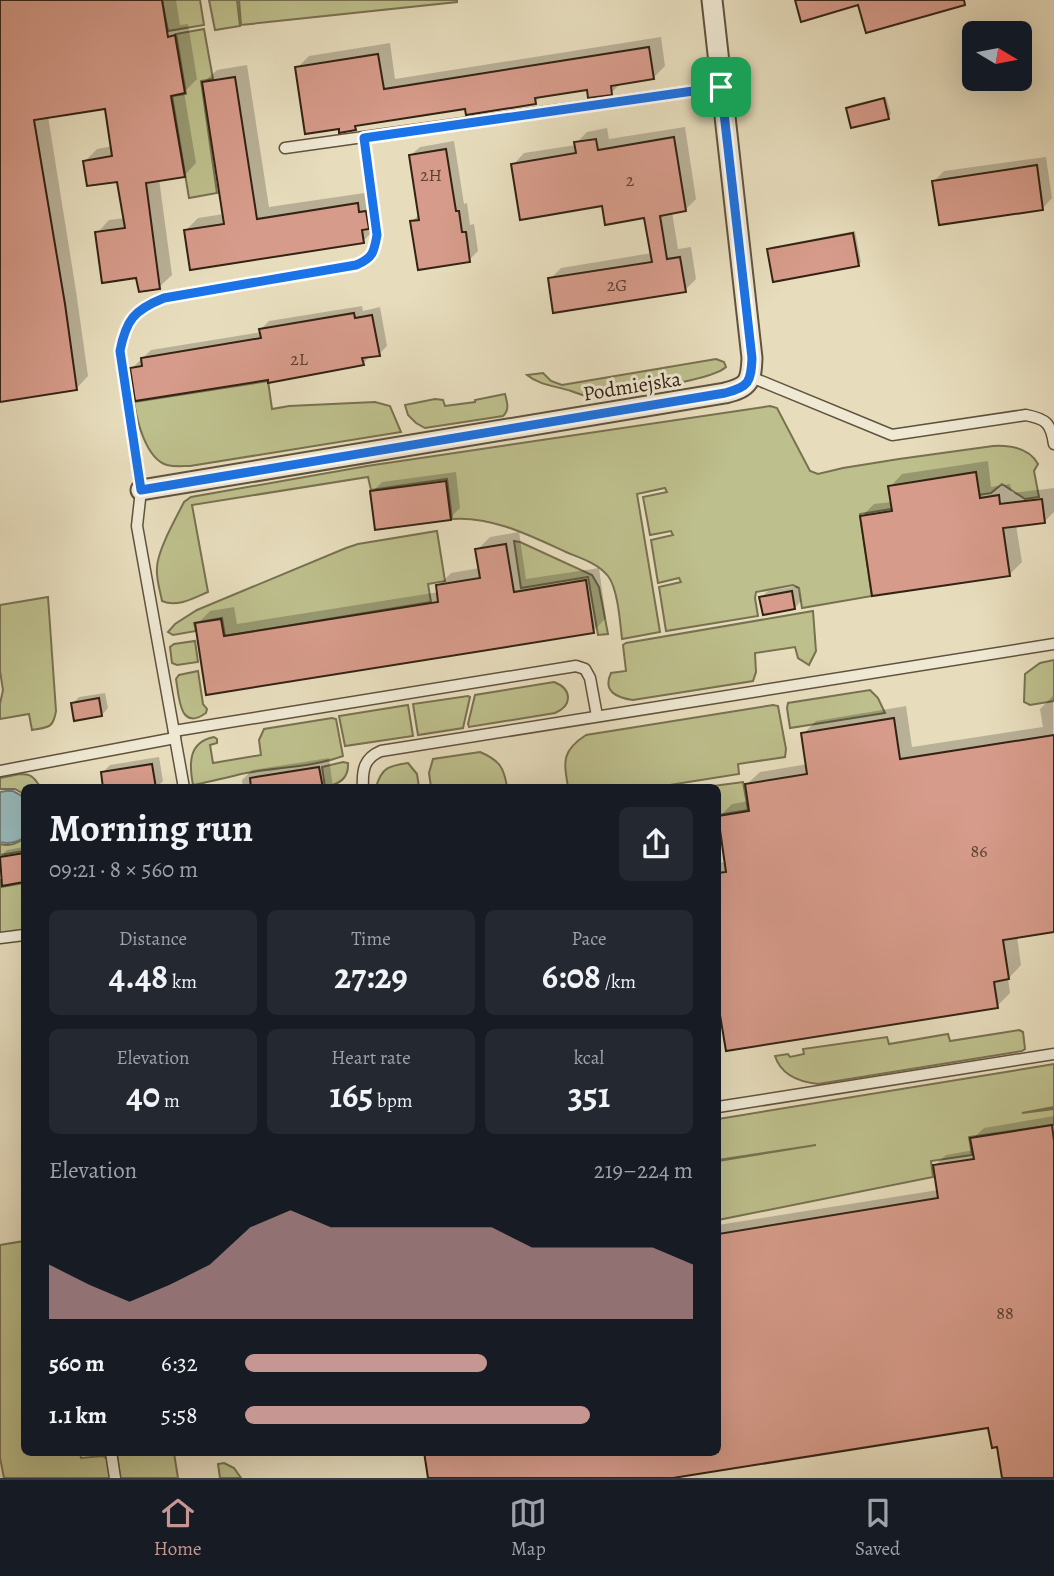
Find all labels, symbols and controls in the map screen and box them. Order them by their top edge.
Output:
north arrow [962,21,1032,91]
map controls [962,21,1032,91]
pin [691,57,751,117]
icon: arrive [702,68,740,106]
house number: 2H [420,163,442,187]
house number: 2 [626,168,635,192]
house number: 2G [607,273,627,297]
house number: 2L [290,347,309,371]
street label: Podmiejska [581,364,683,408]
text: Morning run [49,802,253,854]
button: share [619,807,693,881]
house number: 86 [970,839,988,863]
text: 09:21 · 8 × 560 m [49,854,198,885]
text: Distance [119,926,187,952]
text: Time [351,926,391,952]
text: Pace [571,926,607,952]
text: 4.48 [109,952,168,1000]
text: 27:29 [334,952,408,1000]
text: 6:08 [542,952,601,1000]
text: km [168,969,197,995]
text: /km [601,969,636,995]
text: Elevation [117,1045,189,1071]
text: Heart rate [331,1045,411,1071]
text: kcal [574,1045,604,1071]
text: 40 [126,1071,160,1119]
text: 165 [329,1071,373,1119]
text: 351 [568,1071,610,1119]
text: m [160,1088,180,1114]
text: bpm [373,1088,413,1114]
text: Elevation [49,1155,137,1186]
text: 219–224 m [594,1155,693,1186]
house number: 88 [996,1301,1014,1325]
text: 560 m [49,1348,104,1379]
text: 6:32 [161,1348,198,1379]
text: 1.1 km [49,1400,107,1431]
text: 5:58 [161,1400,197,1431]
tab: Home [154,1494,202,1562]
tab: Map [509,1494,547,1562]
tab: Saved [855,1494,900,1562]

